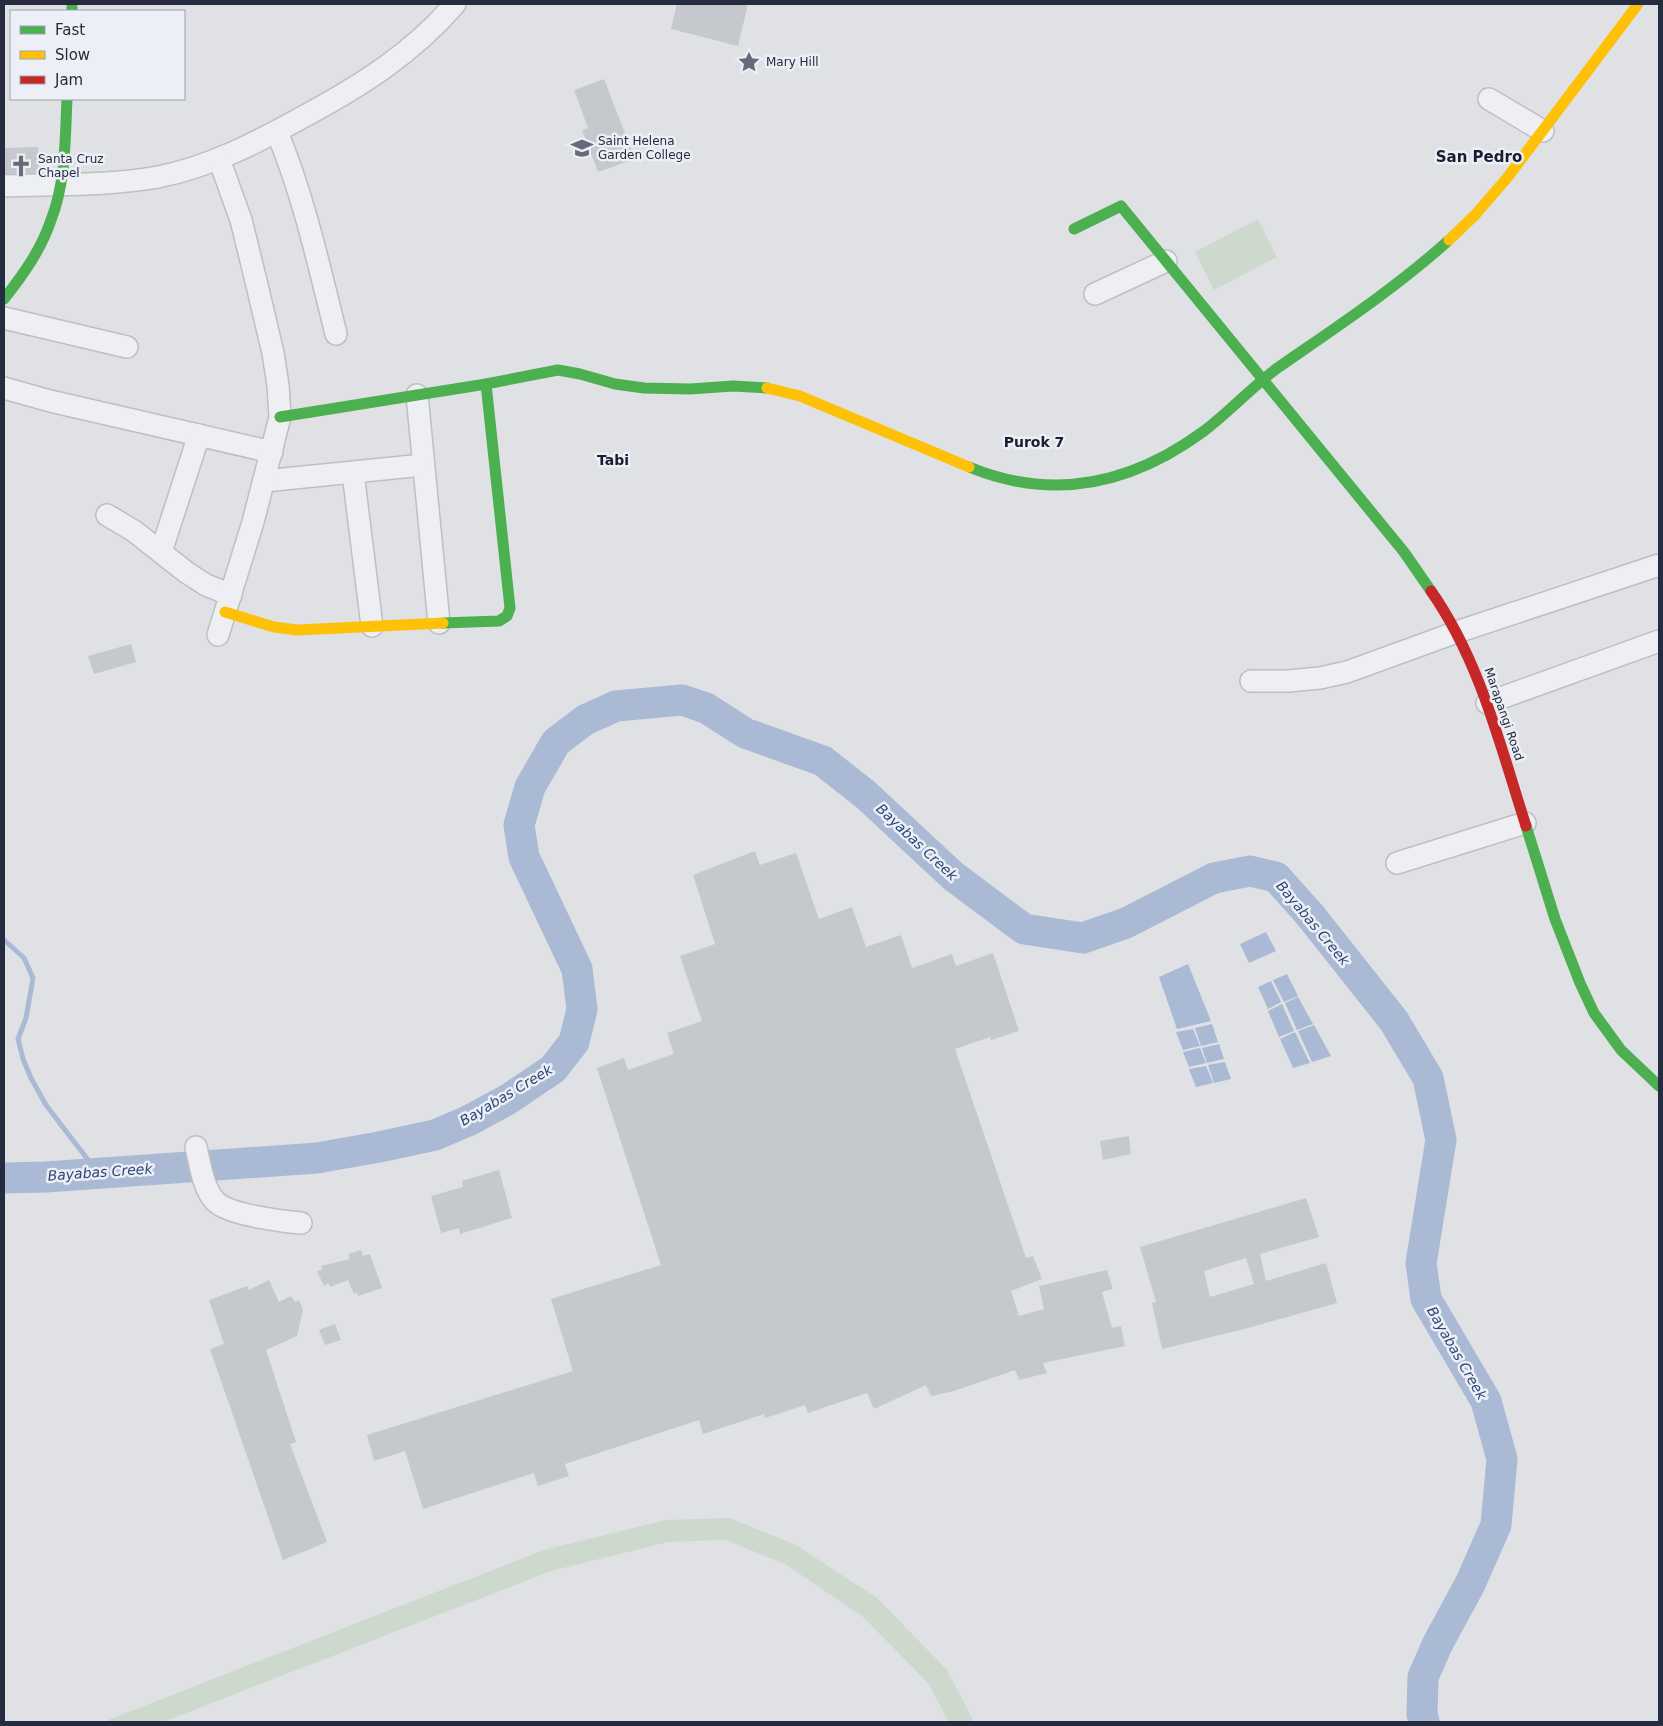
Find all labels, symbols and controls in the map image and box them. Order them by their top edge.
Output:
legend [10,10,185,100]
text: Fast [55,21,85,39]
text: Slow [55,46,90,64]
place icon: Mary Hill [736,49,762,75]
place label: Mary Hill [766,55,819,69]
text: Jam [54,71,83,89]
place label: Saint Helena Garden College [598,134,691,162]
school or university icon: Saint Helena Garden College [569,135,595,161]
district label: San Pedro [1436,148,1522,166]
place label: Santa Cruz Chapel [38,152,104,180]
church icon: Santa Cruz Chapel [8,153,34,179]
district label: Purok 7 [1004,434,1064,450]
district label: Tabi [597,452,629,468]
street label: Marapangi Road [1482,666,1526,762]
water label: Bayabas Creek [873,800,962,884]
water label: Bayabas Creek [1273,878,1353,969]
water label: Bayabas Creek [457,1061,556,1129]
water label: Bayabas Creek [47,1160,154,1184]
water label: Bayabas Creek [1424,1303,1491,1403]

